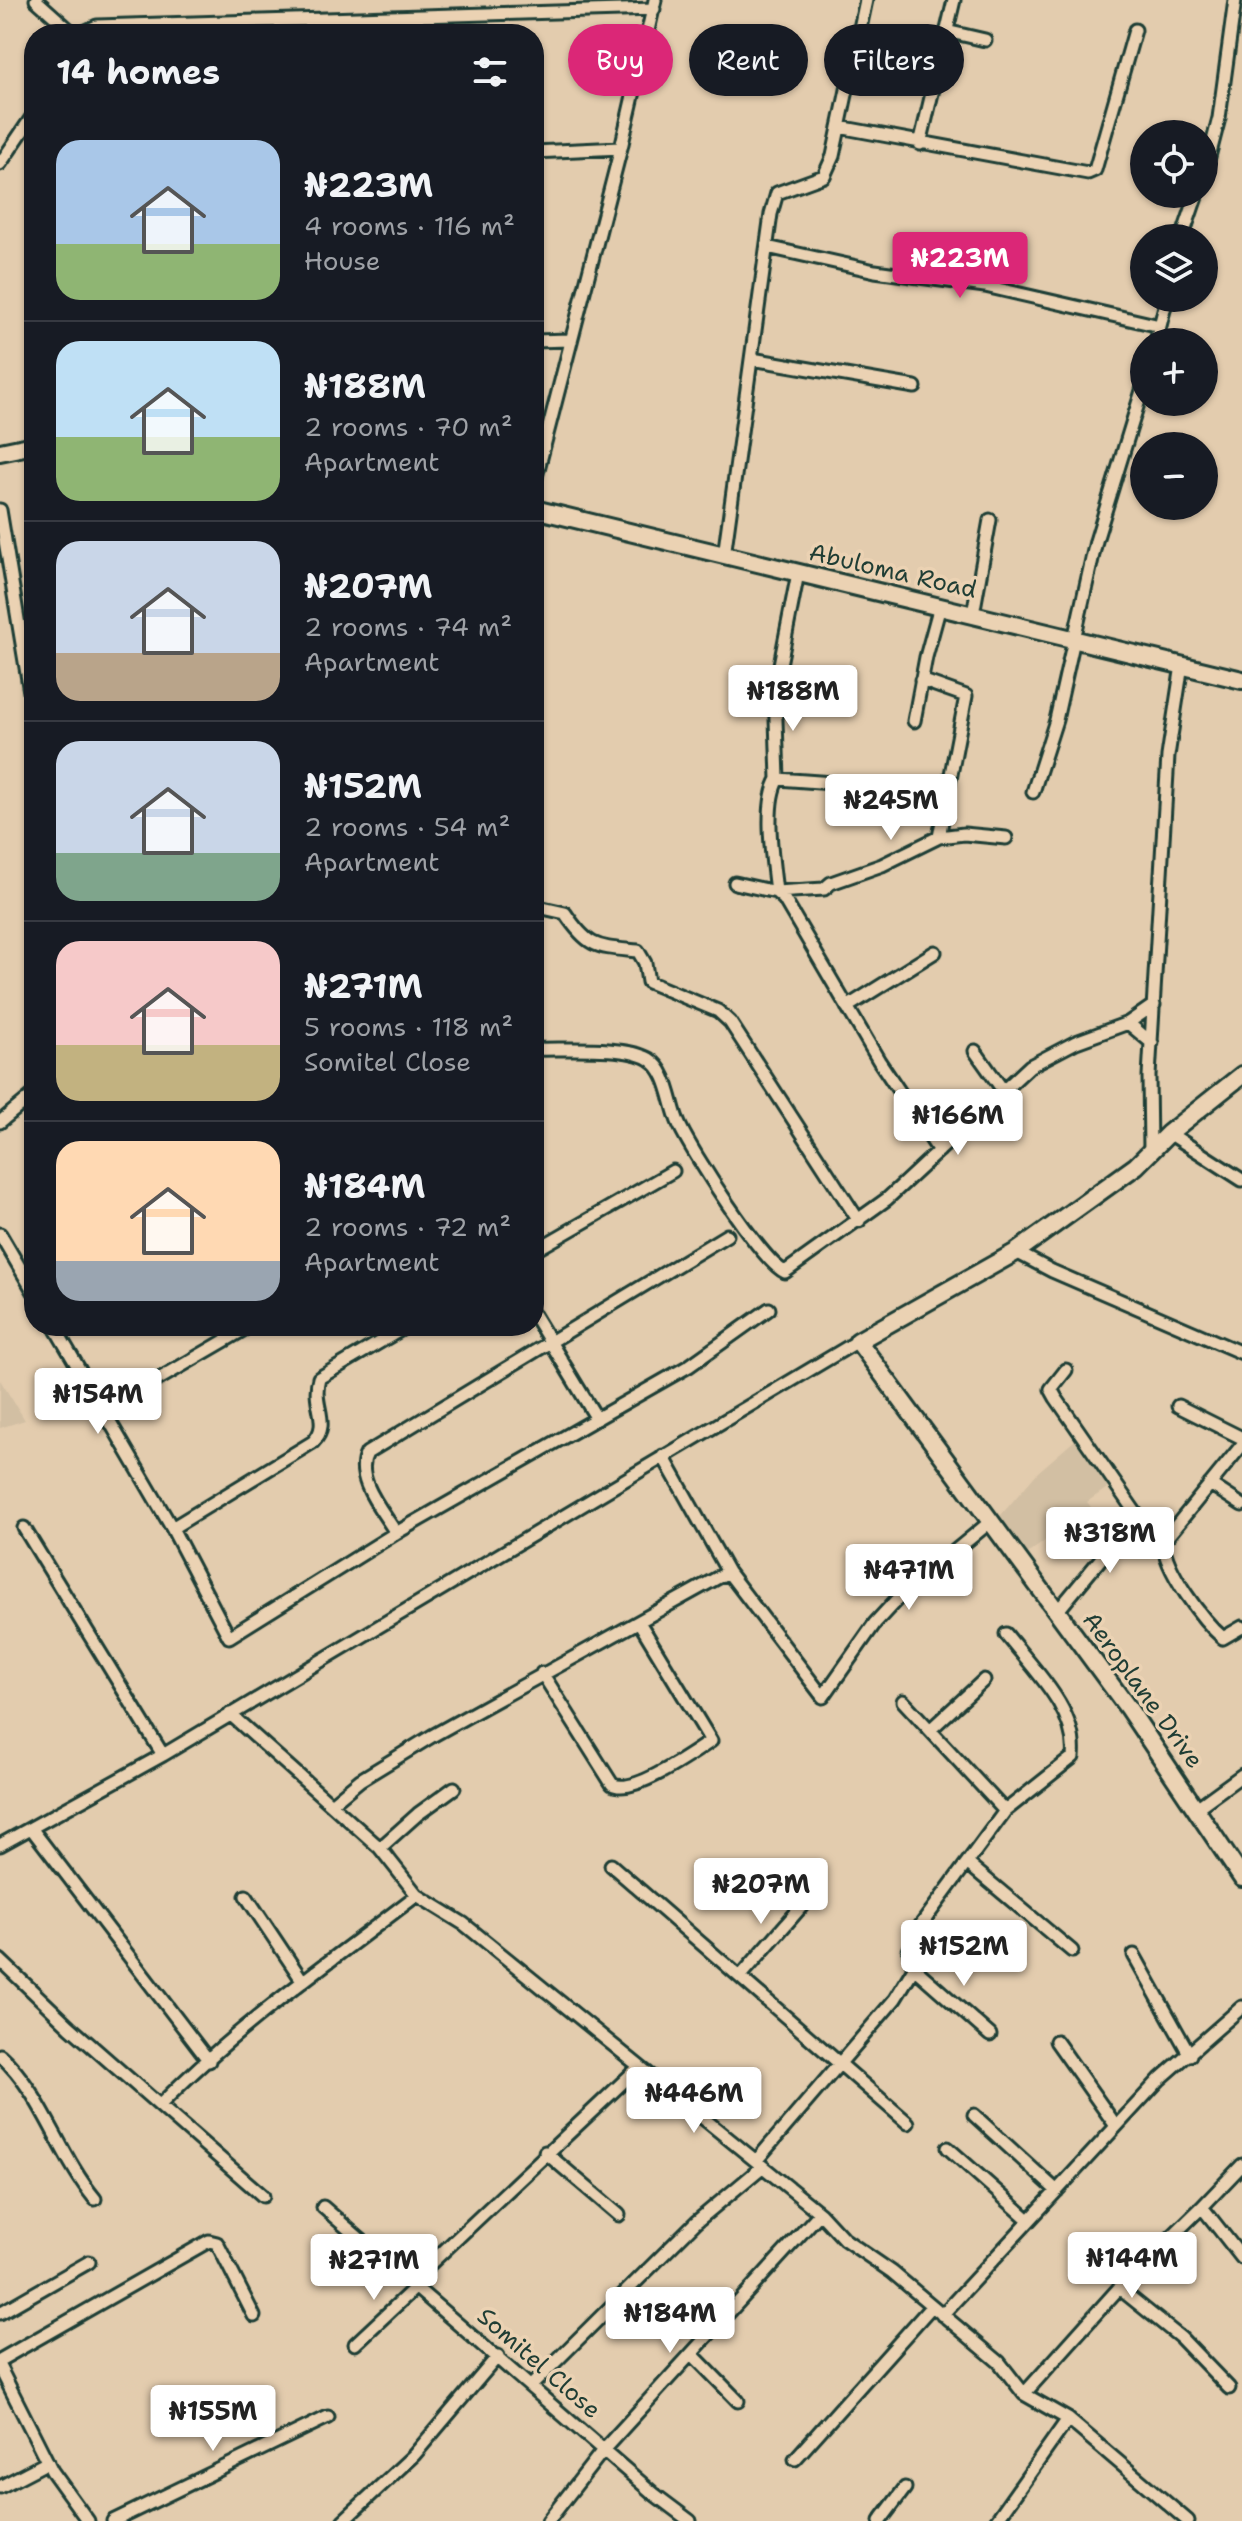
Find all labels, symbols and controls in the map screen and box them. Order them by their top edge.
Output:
chip: Buy [568,24,673,96]
chip: Rent [689,24,808,96]
chip: Filters [824,24,964,96]
text: 14 homes [56,49,220,95]
icon: filters [468,50,512,94]
map controls [1130,120,1218,520]
button: locate [1130,120,1218,208]
text: ₦223M [304,162,433,208]
icon: home [120,172,216,268]
text: 4 rooms · 116 m² [304,208,515,243]
button: layers [1130,224,1218,312]
pin: ₦223M [904,232,1016,300]
text: ₦223M [911,240,1009,275]
text: House [304,243,380,278]
button: + [1130,328,1218,416]
text: ₦188M [304,363,426,409]
icon: home [120,373,216,469]
text: 2 rooms · 70 m² [304,409,513,444]
button: − [1130,432,1218,520]
text: Apartment [304,444,440,479]
street label: Abuloma Road [806,536,980,606]
text: ₦207M [304,563,433,609]
icon: home [120,573,216,669]
text: 2 rooms · 74 m² [304,609,512,644]
text: Apartment [304,644,440,679]
pin: ₦188M [737,665,849,733]
text: ₦188M [746,673,840,708]
text: ₦152M [304,763,422,809]
icon: home [120,773,216,869]
pin: ₦245M [835,774,947,842]
text: ₦245M [843,782,939,817]
text: 2 rooms · 54 m² [304,809,510,844]
text: Apartment [304,844,440,879]
text: ₦271M [304,963,423,1009]
icon: home [120,973,216,1069]
text: 5 rooms · 118 m² [304,1009,513,1044]
text: Somitel Close [304,1044,471,1079]
pin: ₦166M [902,1089,1014,1157]
text: ₦166M [912,1097,1004,1132]
text: ₦184M [304,1163,425,1209]
icon: home [120,1173,216,1269]
text: 2 rooms · 72 m² [304,1209,511,1244]
text: Apartment [304,1244,440,1279]
pin: ₦154M [42,1368,154,1436]
text: ₦154M [53,1376,143,1411]
pin: ₦318M [1054,1507,1166,1575]
text: ₦318M [1064,1515,1156,1550]
pin: ₦471M [853,1544,965,1612]
text: ₦471M [864,1552,954,1587]
street label: Aeroplane Drive [1075,1605,1211,1775]
pin: ₦207M [705,1858,817,1926]
text: ₦207M [712,1866,810,1901]
pin: ₦152M [908,1920,1020,1988]
text: ₦152M [919,1928,1009,1963]
pin: ₦446M [638,2067,750,2135]
text: ₦446M [644,2075,744,2110]
pin: ₦144M [1076,2232,1188,2300]
pin: ₦271M [318,2234,430,2302]
text: ₦144M [1086,2240,1178,2275]
text: ₦271M [329,2242,419,2277]
pin: ₦184M [614,2287,726,2355]
text: ₦184M [624,2295,716,2330]
street label: Somitel Close [470,2300,608,2426]
pin: ₦155M [157,2385,269,2453]
text: ₦155M [169,2393,257,2428]

